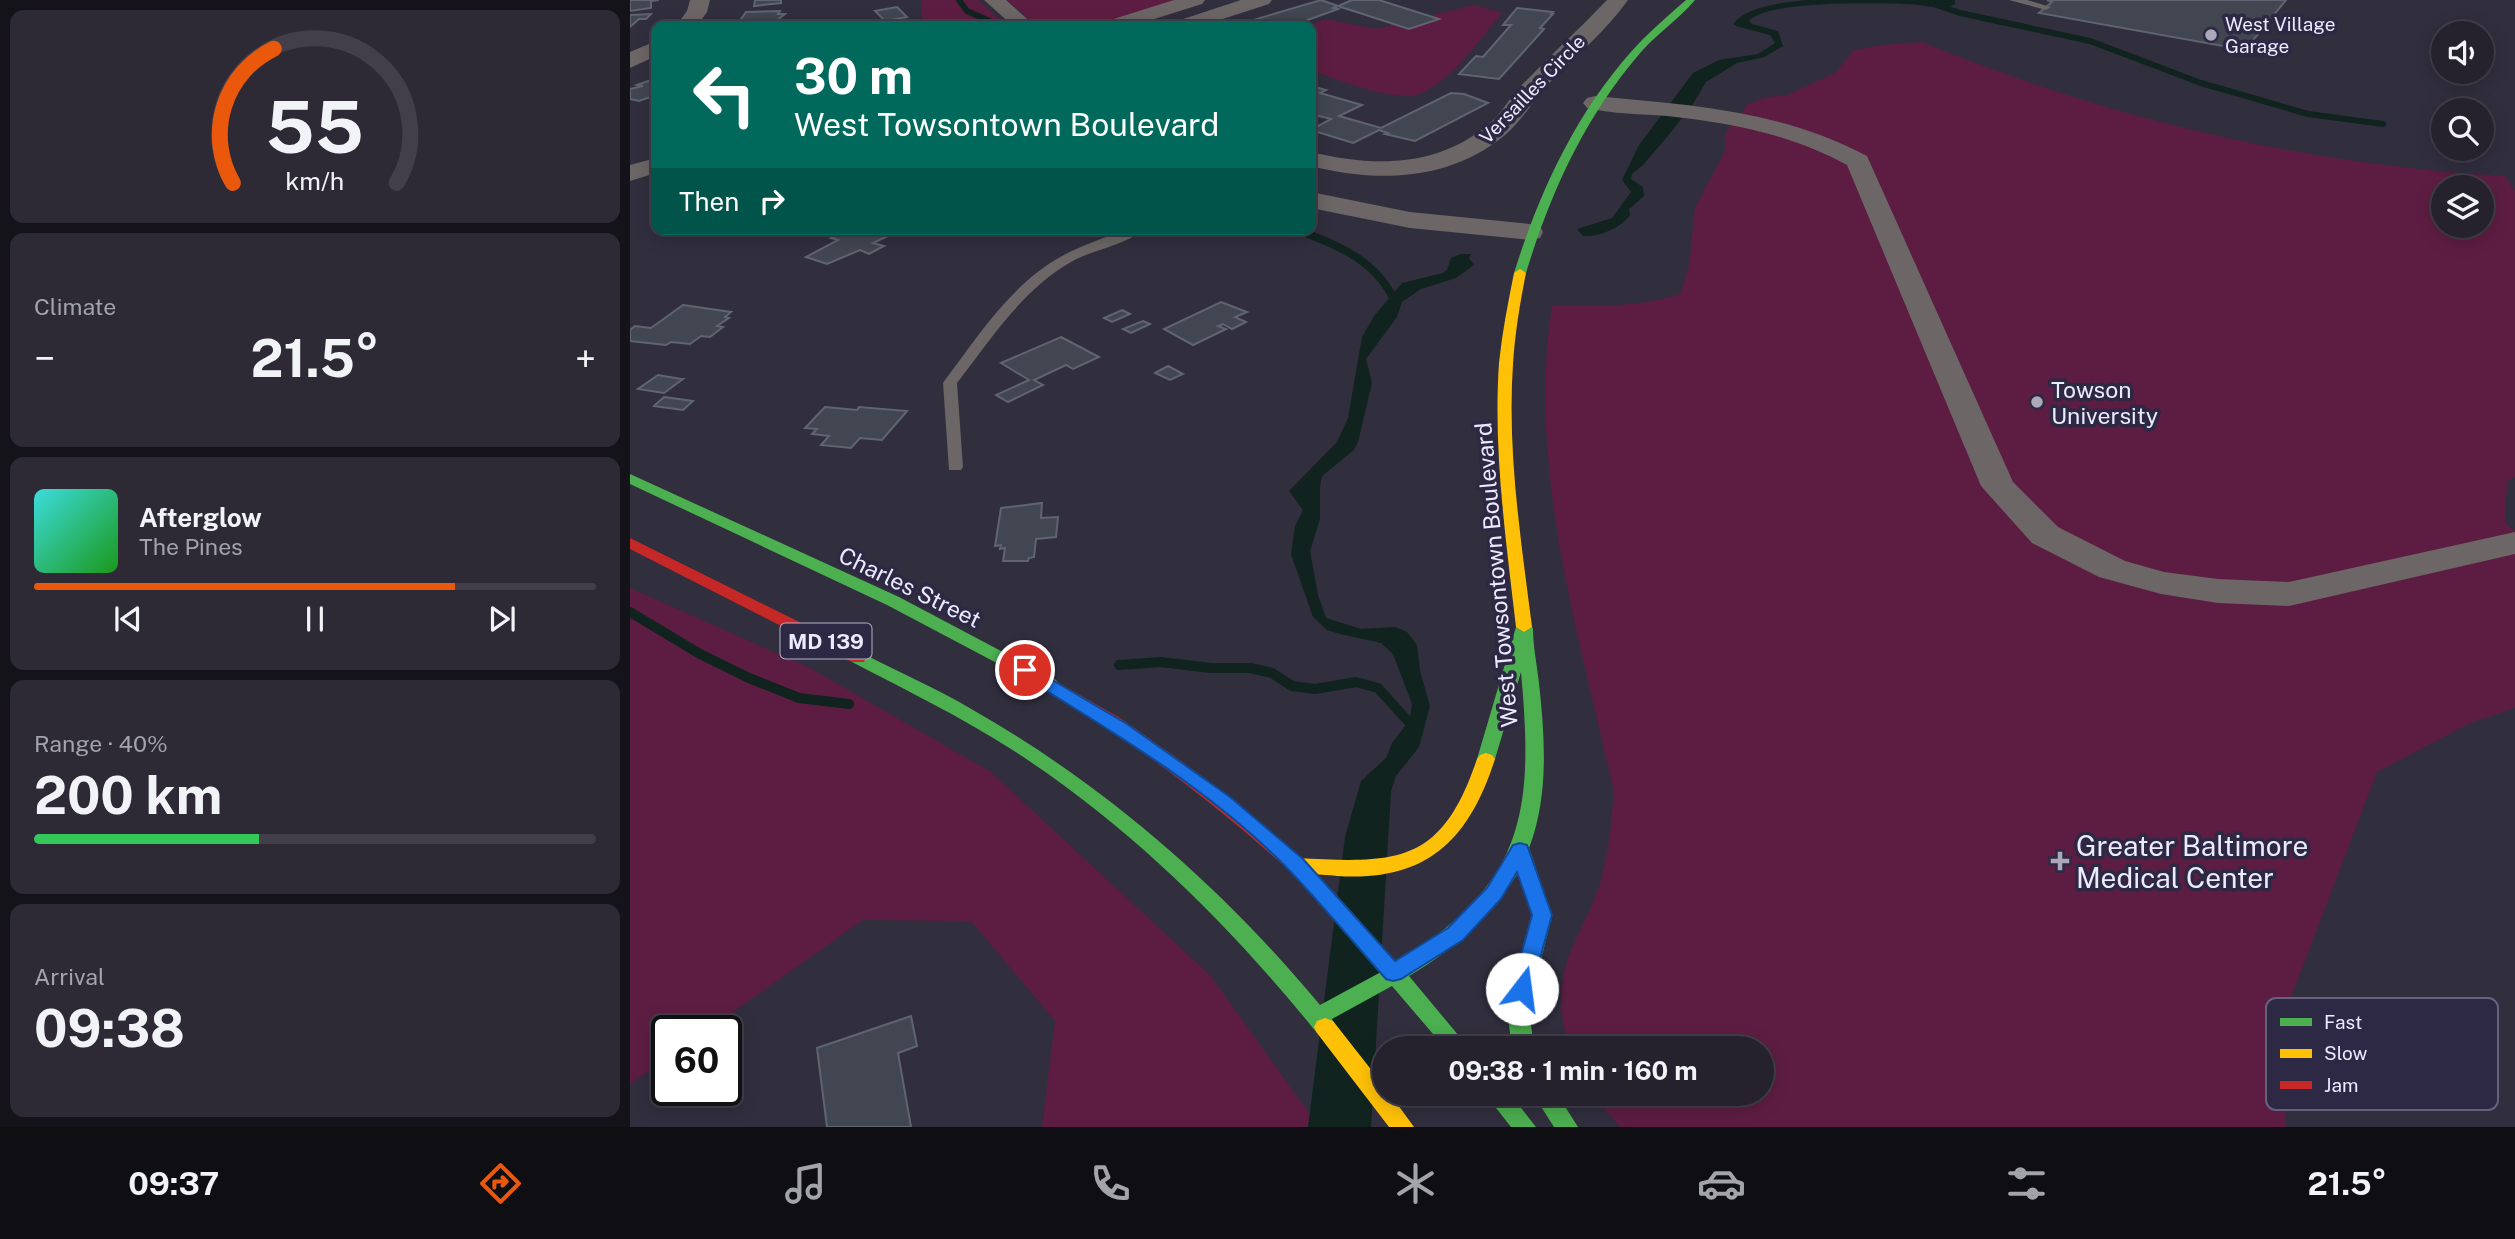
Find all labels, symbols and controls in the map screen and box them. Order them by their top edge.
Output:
place label: West Village Garage [2225,13,2335,57]
map controls [2431,21,2494,238]
button: sound [2431,21,2494,84]
marker: West Village Garage [2203,27,2219,43]
street label: Versailles Circle [1475,30,1589,148]
text: 30 m [794,47,913,105]
icon: left [679,49,770,140]
text: 55 [266,84,364,169]
button: search [2431,98,2494,161]
text: West Towsontown Boulevard [794,106,1219,143]
text: km/h [286,166,344,196]
button: layers [2431,175,2494,238]
icon: right [753,182,791,220]
text: Then [679,186,739,217]
text: Climate [34,293,116,320]
text: 21.5° [250,328,380,389]
text: − [34,336,55,381]
text: + [575,336,596,381]
place label: Towson University [2051,376,2158,429]
marker: Towson University [2029,394,2045,410]
street label: West Towsontown Boulevard [1469,421,1523,729]
text: Afterglow [139,502,262,533]
text: The Pines [139,533,243,560]
street label: Charles Street [835,541,985,633]
icon: previous [109,600,147,638]
icon: pause [296,600,334,638]
icon: next [483,600,521,638]
road number: MD 139 [780,624,872,658]
pin [995,640,1055,700]
icon: arrive [1006,651,1044,689]
text: Range · 40% [34,730,168,757]
text: 200 km [34,765,222,826]
place label: Greater Baltimore Medical Center [2076,829,2308,894]
marker: Greater Baltimore Medical Center [2050,851,2070,871]
position arrow [1485,952,1559,1026]
text: Arrival [34,963,105,990]
text: 09:38 [34,998,185,1059]
legend [2266,998,2498,1110]
text: Fast [2324,1011,2362,1033]
speed limit sign: 60 [651,1015,742,1106]
text: Slow [2324,1042,2368,1064]
text: 09:38 · 1 min · 160 m [1448,1055,1698,1086]
text: Jam [2324,1074,2358,1096]
icon: directions [476,1159,525,1208]
icon: music [781,1159,830,1208]
icon: phone [1086,1159,1135,1208]
icon: climate [1391,1159,1440,1208]
icon: car [1697,1159,1746,1208]
icon: filters [2002,1159,2051,1208]
text: 09:37 [128,1165,219,1202]
text: 21.5° [2307,1165,2387,1202]

